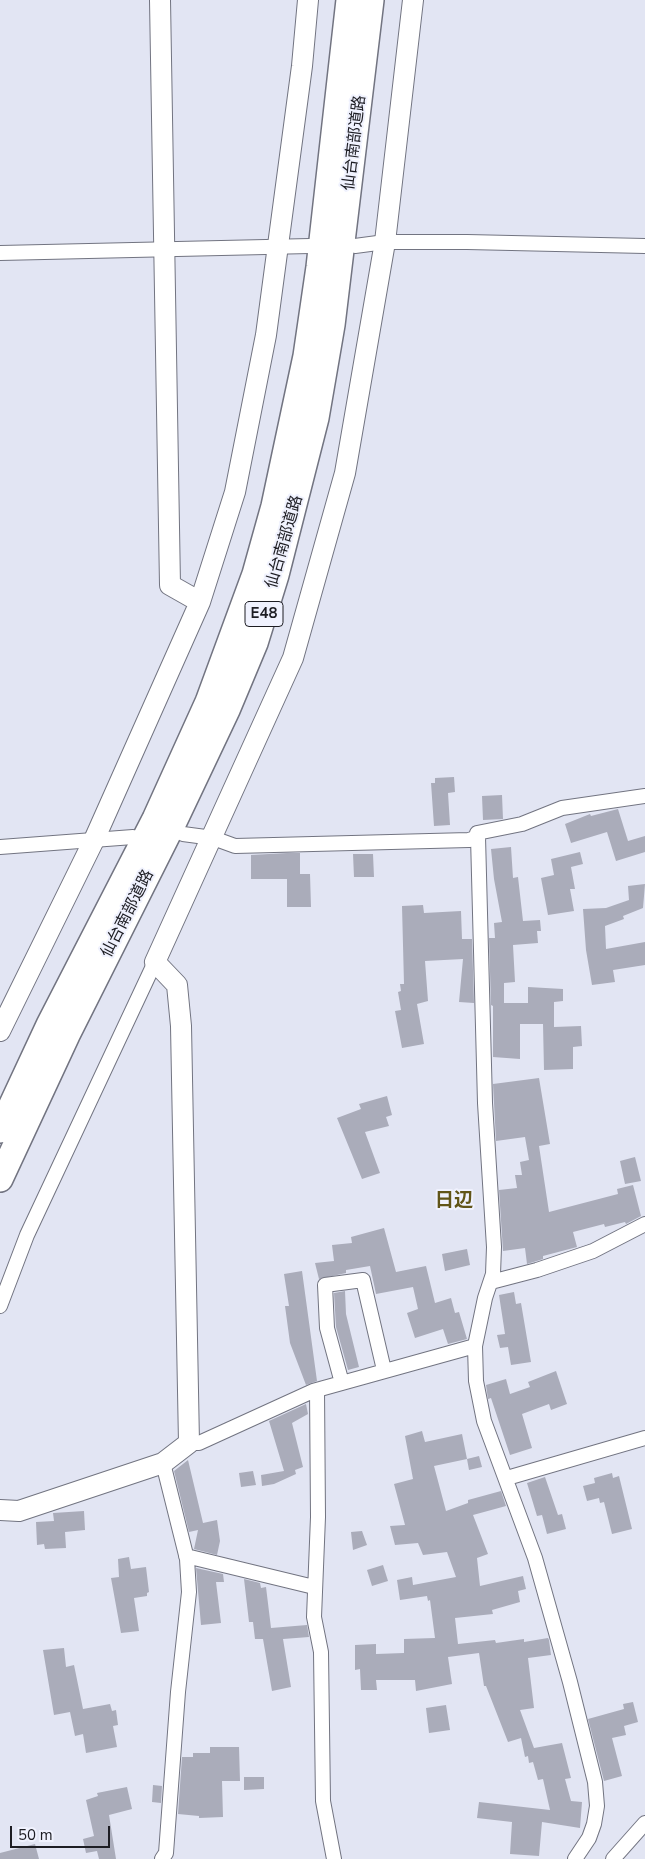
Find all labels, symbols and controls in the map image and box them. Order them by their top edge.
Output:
street label: 仙台南部道路 [340,94,370,192]
street label: 仙台南部道路 [263,493,307,591]
road number: E48 [245,602,283,626]
street label: 仙台南部道路 [98,867,158,961]
district label: 日辺 [435,1190,473,1212]
scale bar [12,1816,112,1848]
text: 50 m [18,1825,53,1845]

